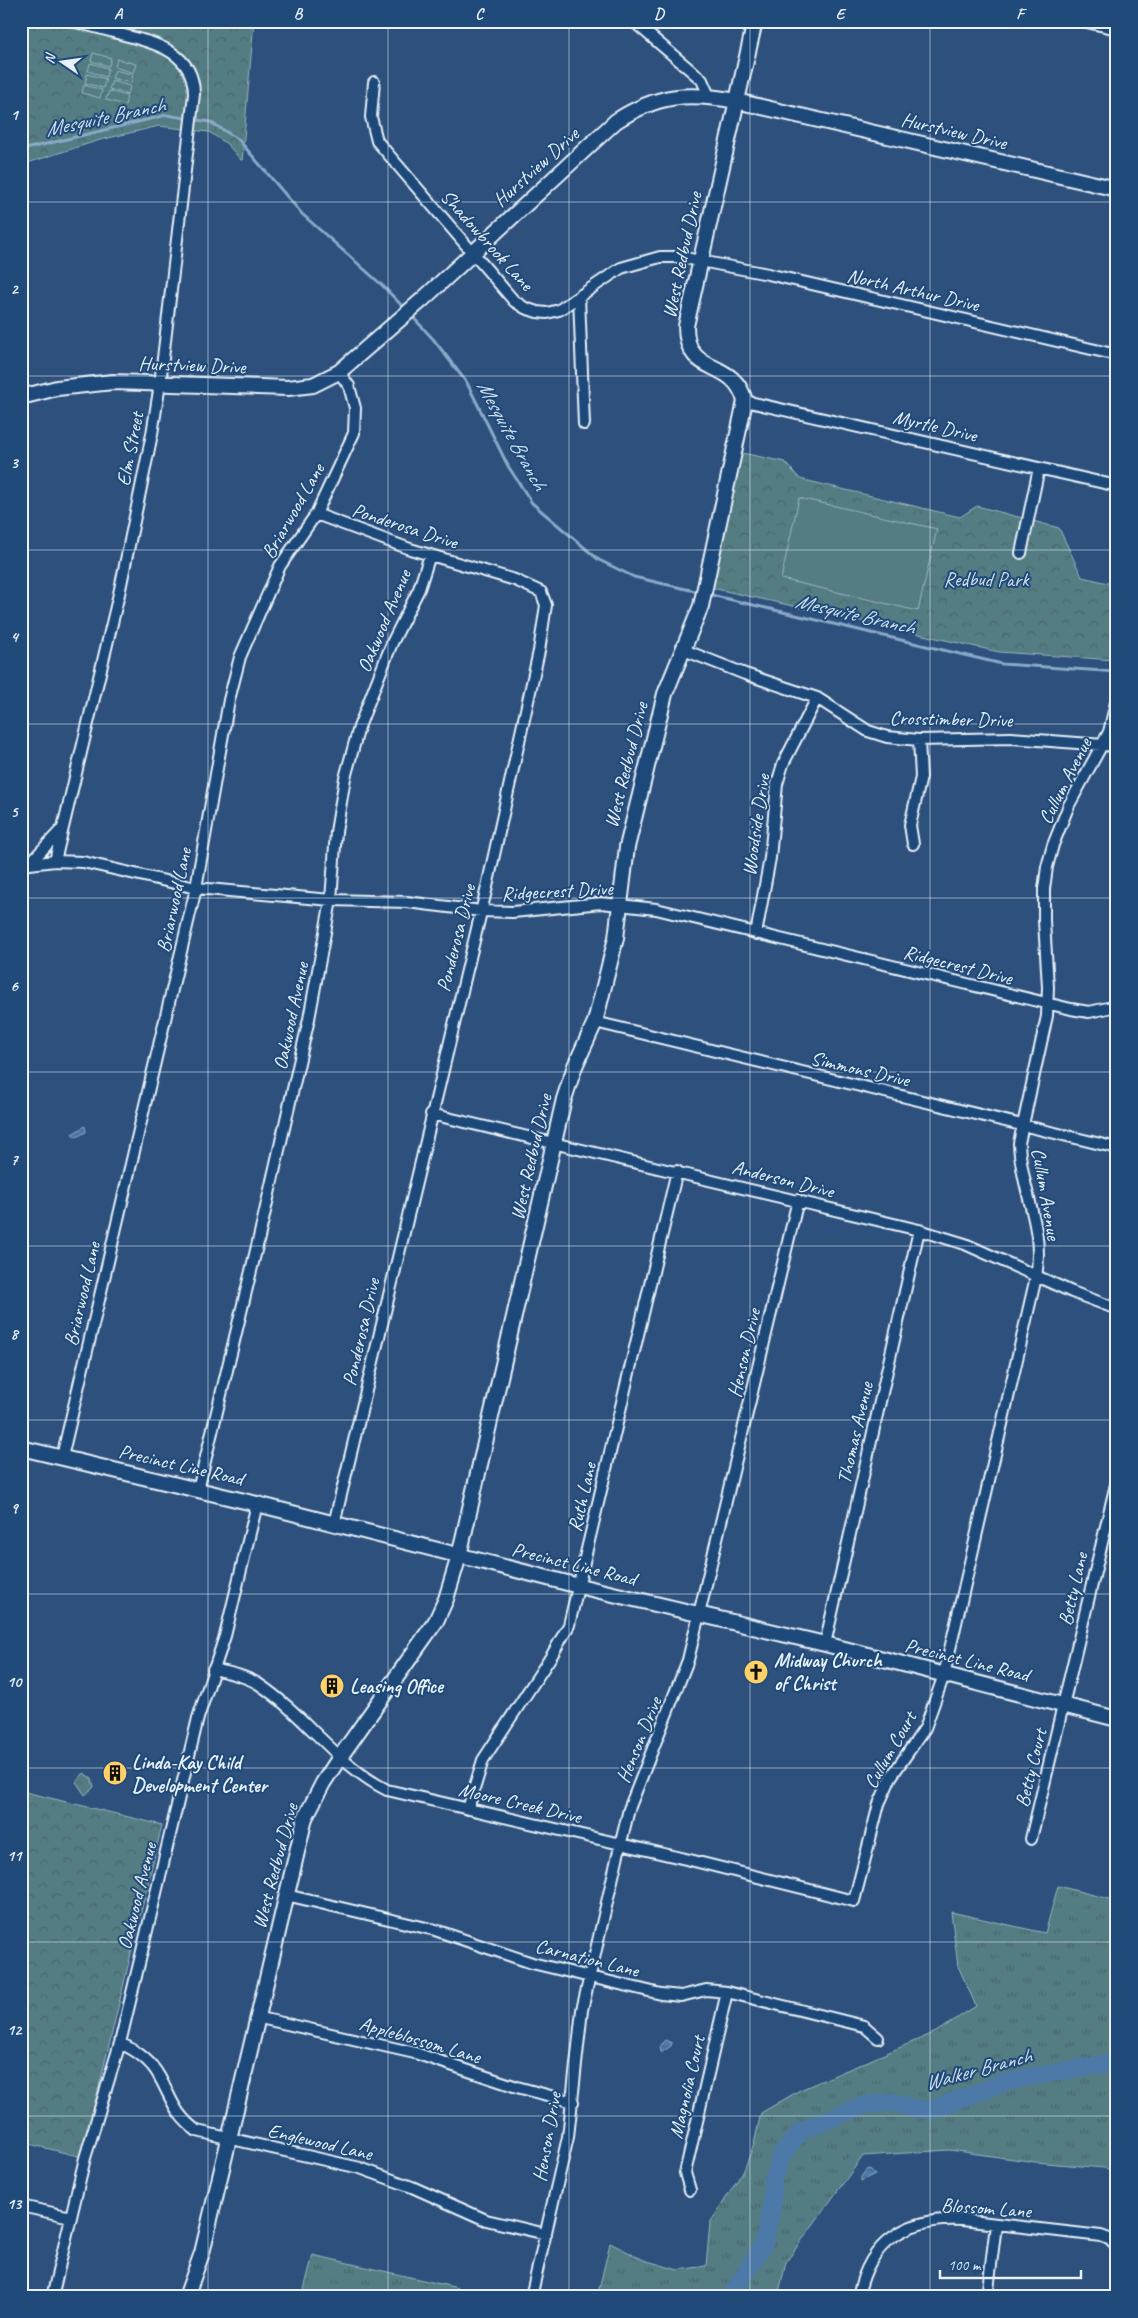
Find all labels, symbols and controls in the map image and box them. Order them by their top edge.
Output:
text: A [114,4,124,24]
text: B [294,4,304,24]
text: C [475,4,485,24]
text: D [654,4,665,24]
text: E [836,4,847,24]
text: F [1016,4,1027,24]
north arrow [38,38,88,88]
text: N [41,51,60,65]
water label: Mesquite Branch [43,91,169,142]
text: 1 [10,105,19,125]
street label: Hurstview Drive [899,107,1010,156]
street label: Hurstview Drive [488,121,585,212]
street label: Shadowbrook Lane [435,184,540,297]
street label: West Redbud Drive [656,188,708,320]
street label: North Arthur Drive [845,263,983,318]
text: 2 [10,279,19,299]
street label: Hurstview Drive [138,351,247,379]
water label: Mesquite Branch [471,376,554,496]
street label: Myrtle Drive [891,404,981,448]
street label: Elm Street [111,408,150,488]
text: 3 [10,453,19,473]
street label: Briarwood Lane [256,458,331,563]
street label: Ponderosa Drive [349,497,462,555]
street label: Oakwood Avenue [351,565,417,676]
park label: Redbud Park [944,567,1030,592]
water label: Mesquite Branch [793,588,919,641]
text: 4 [10,627,19,647]
street label: West Redbud Drive [598,698,654,830]
street label: Crosstimber Drive [889,705,1014,733]
street label: Cullum Avenue [1033,733,1098,828]
street label: Woodside Drive [737,771,776,877]
text: 5 [11,802,20,822]
street label: Briarwood Lane [151,844,198,954]
street label: Ridgecrest Drive [501,876,615,906]
street label: Ponderosa Drive [431,880,482,994]
street label: Ridgecrest Drive [901,939,1016,991]
street label: Oakwood Avenue [267,959,315,1072]
text: 6 [10,976,19,996]
street label: Simmons Drive [808,1046,913,1093]
street label: West Redbud Drive [504,1090,558,1222]
street label: Cullum Avenue [1026,1146,1067,1243]
text: 7 [10,1150,19,1170]
street label: Anderson Drive [730,1154,838,1204]
street label: Briarwood Lane [58,1238,106,1348]
street label: Ponderosa Drive [337,1274,386,1388]
street label: Henson Drive [722,1305,767,1400]
text: 8 [10,1324,19,1344]
street label: Thomas Avenue [831,1378,879,1486]
street label: Precinct Line Road [116,1439,249,1492]
street label: Ruth Lane [562,1459,602,1534]
text: 9 [10,1498,19,1518]
street label: Precinct Line Road [509,1537,642,1592]
street label: Betty Lane [1053,1549,1094,1628]
street label: Precinct Line Road [902,1633,1035,1688]
place label: Midway Church of Christ [774,1648,883,1696]
church icon: Midway Church of Christ [743,1659,769,1685]
text: 10 [7,1672,23,1692]
building icon: Leasing Office [319,1673,345,1699]
place label: Leasing Office [350,1674,445,1699]
street label: Henson Drive [610,1692,668,1787]
street label: Cullum Court [858,1705,923,1793]
street label: Betty Court [1009,1724,1053,1810]
place label: Linda-Kay Child Development Center [132,1750,270,1798]
building icon: Linda-Kay Child Development Center [102,1760,128,1786]
street label: Moore Creek Drive [456,1777,585,1830]
street label: West Redbud Drive [246,1799,304,1931]
street label: Oakwood Avenue [112,1839,163,1952]
text: 11 [7,1846,23,1866]
street label: Carnation Lane [533,1933,643,1983]
street label: Appleblossom Lane [357,2011,485,2070]
text: 12 [7,2020,23,2040]
street label: Magnolia Court [663,2031,711,2141]
water label: Walker Branch [922,2042,1036,2096]
street label: Henson Drive [527,2089,567,2184]
street label: Englewood Lane [265,2118,376,2166]
street label: Blossom Lane [940,2192,1033,2224]
text: 13 [7,2194,23,2214]
scale bar [940,2248,1082,2280]
text: 100 m [948,2256,982,2275]

